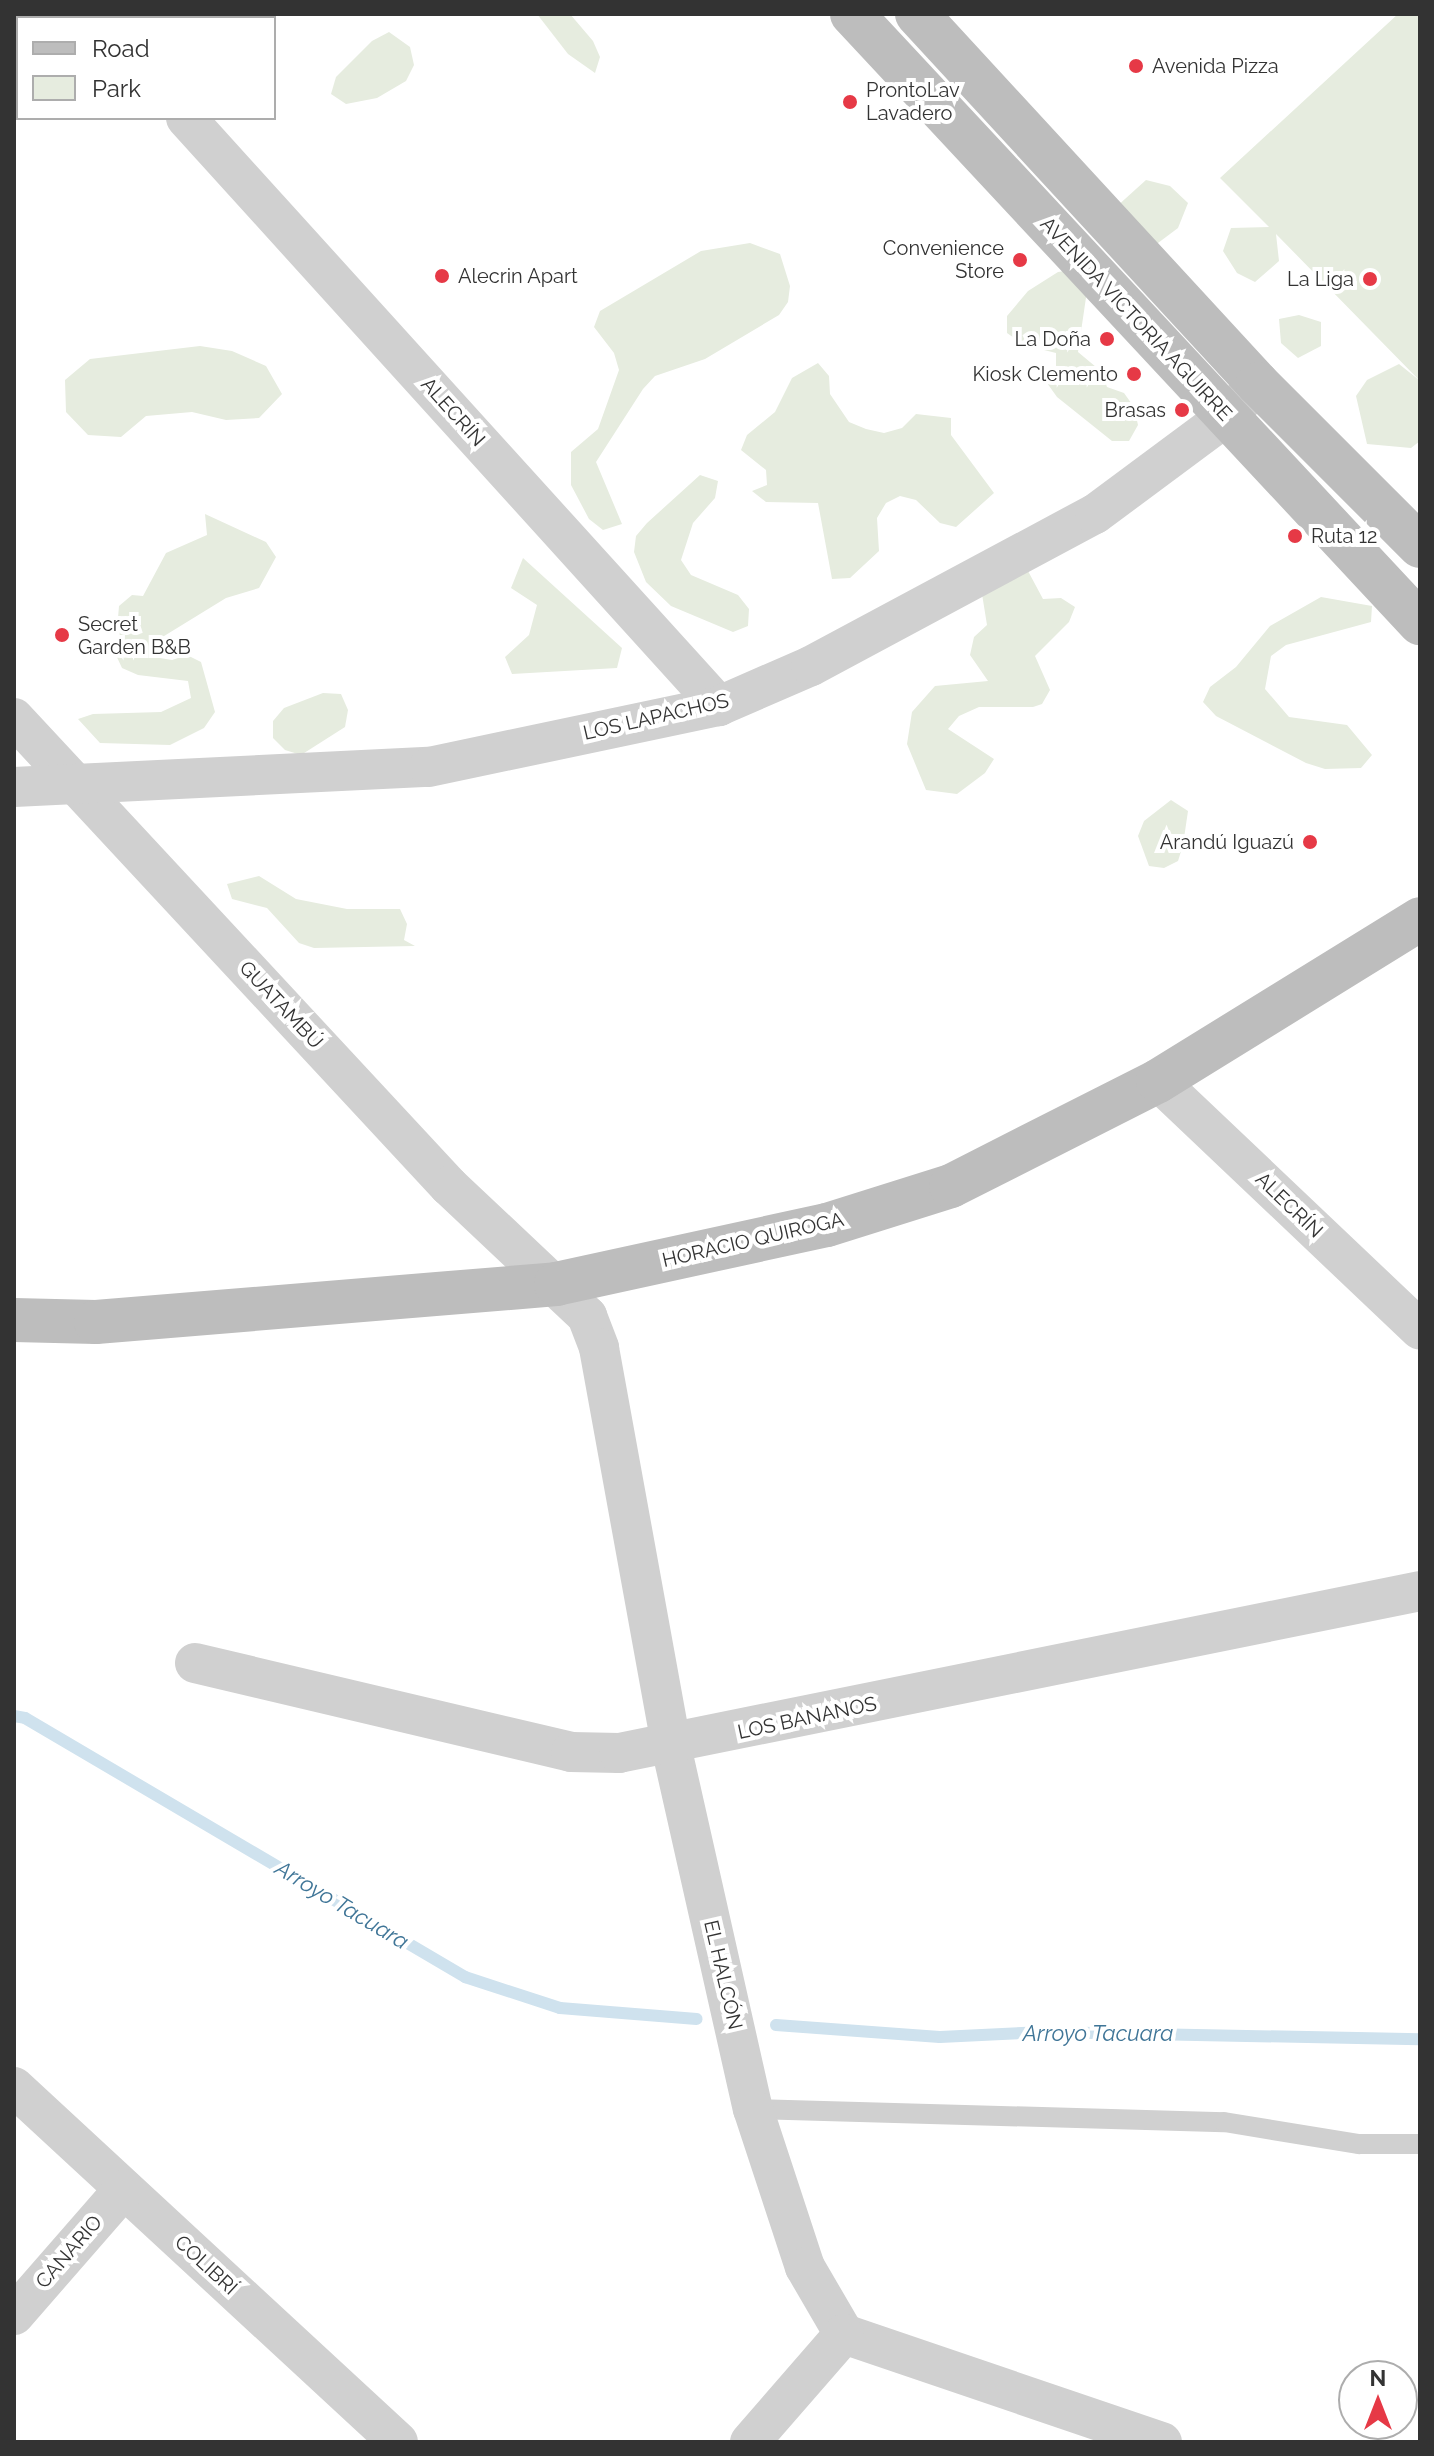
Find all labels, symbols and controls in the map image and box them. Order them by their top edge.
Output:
legend [16,16,276,120]
text: Road [92,34,150,63]
place label: Avenida Pizza [1152,54,1279,78]
marker: Avenida Pizza [1127,57,1145,75]
text: Park [92,74,141,103]
place label: ProntoLav Lavadero [866,78,960,125]
marker: ProntoLav Lavadero [841,93,859,111]
street label: AVENIDA VICTORIA AGUIRRE [1034,211,1238,427]
place label: Convenience Store [883,236,1004,283]
marker: Convenience Store [1011,251,1029,269]
place label: Alecrin Apart [458,264,578,288]
marker: Alecrin Apart [433,267,451,285]
place label: La Liga [1287,267,1354,291]
marker: La Liga [1361,270,1379,288]
place label: La Doña [1015,327,1091,351]
marker: La Doña [1098,330,1116,348]
place label: Kiosk Clemento [973,362,1118,386]
marker: Kiosk Clemento [1125,365,1143,383]
street label: ALECRÍN [416,373,490,451]
place label: Brasas [1105,398,1166,422]
marker: Brasas [1173,401,1191,419]
place label: Ruta 12 [1311,524,1377,548]
marker: Ruta 12 [1286,527,1304,545]
place label: Secret Garden B&B [78,612,191,659]
marker: Secret Garden B&B [53,626,71,644]
street label: LOS LAPACHOS [581,689,731,745]
place label: Arandú Iguazú [1160,830,1294,854]
marker: Arandú Iguazú [1301,833,1319,851]
street label: GUATAMBÚ [234,956,328,1054]
street label: ALECRÍN [1250,1167,1328,1243]
street label: HORACIO QUIROGA [660,1207,846,1273]
street label: LOS BANANOS [735,1692,879,1744]
water label: Arroyo Tacuara [270,1855,414,1955]
street label: EL HALCÓN [699,1918,747,2032]
water label: Arroyo Tacuara [1022,2021,1174,2047]
street label: CANARIO [31,2211,107,2293]
street label: COLIBRÍ [170,2230,242,2300]
north arrow [1338,2360,1418,2440]
text: N [1370,2365,1386,2391]

